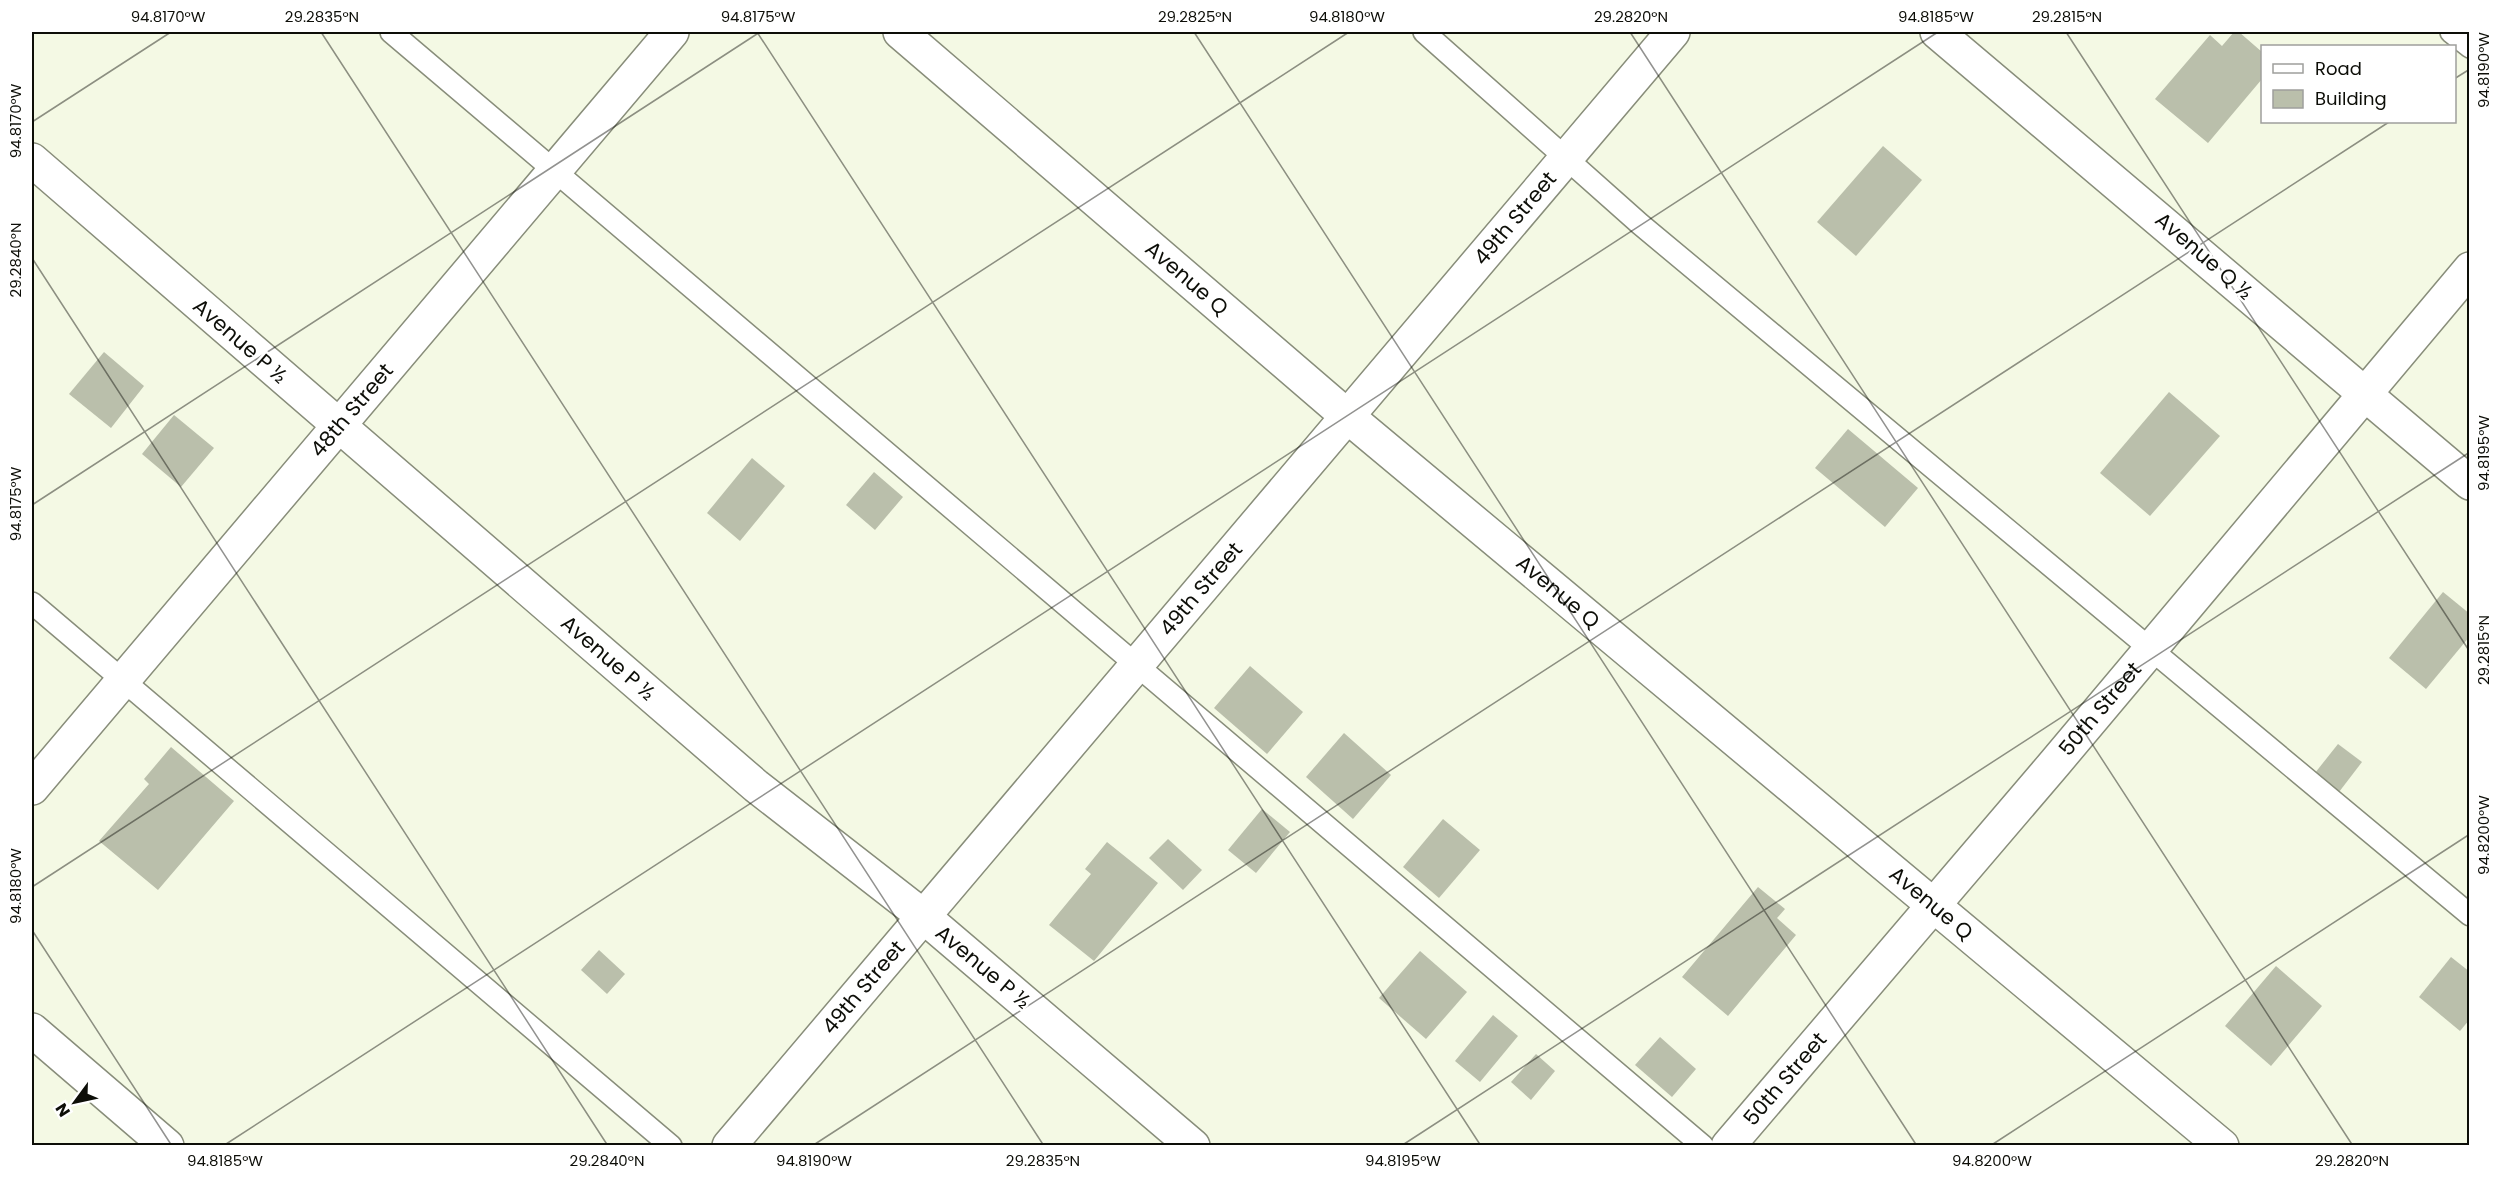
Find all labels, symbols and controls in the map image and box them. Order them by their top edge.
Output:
text: 94.8170°W [131,6,206,27]
text: 29.2835°N [285,6,359,27]
text: 94.8175°W [721,6,796,27]
text: 29.2825°N [1158,6,1232,27]
text: 94.8180°W [1309,6,1385,27]
text: 29.2820°N [1594,6,1668,27]
text: 94.8185°W [1898,6,1974,27]
text: 29.2815°N [2032,6,2102,27]
text: 94.8190°W [2473,32,2494,108]
legend [2261,45,2456,123]
text: Road [2315,56,2362,81]
text: 94.8170°W [5,83,26,158]
text: Building [2315,86,2387,111]
street label: 49th Street [1467,165,1563,271]
street label: Avenue Q ½ [2149,205,2259,306]
text: 29.2840°N [5,223,26,297]
street label: Avenue Q [1139,234,1235,322]
street label: Avenue P ½ [187,291,294,390]
street label: 48th Street [303,357,400,463]
text: 94.8195°W [2473,415,2494,491]
text: 94.8175°W [5,466,26,541]
street label: 49th Street [1152,536,1249,642]
street label: Avenue Q [1510,548,1606,635]
street label: Avenue P ½ [555,608,662,707]
text: 29.2815°N [2473,615,2494,685]
street label: 50th Street [2052,656,2148,762]
text: 94.8200°W [2473,795,2494,875]
text: 94.8180°W [5,848,26,924]
street label: Avenue Q [1883,859,1980,946]
street label: Avenue P ½ [929,918,1037,1015]
street label: 49th Street [815,934,911,1040]
street label: 50th Street [1737,1026,1833,1132]
north arrow [45,1072,105,1132]
text: N [50,1099,76,1121]
text: 94.8185°W [187,1150,263,1171]
text: 29.2840°N [570,1150,644,1171]
text: 94.8190°W [776,1150,852,1171]
text: 29.2835°N [1006,1150,1080,1171]
text: 94.8195°W [1365,1150,1441,1171]
text: 94.8200°W [1952,1150,2032,1171]
text: 29.2820°N [2315,1150,2389,1171]

